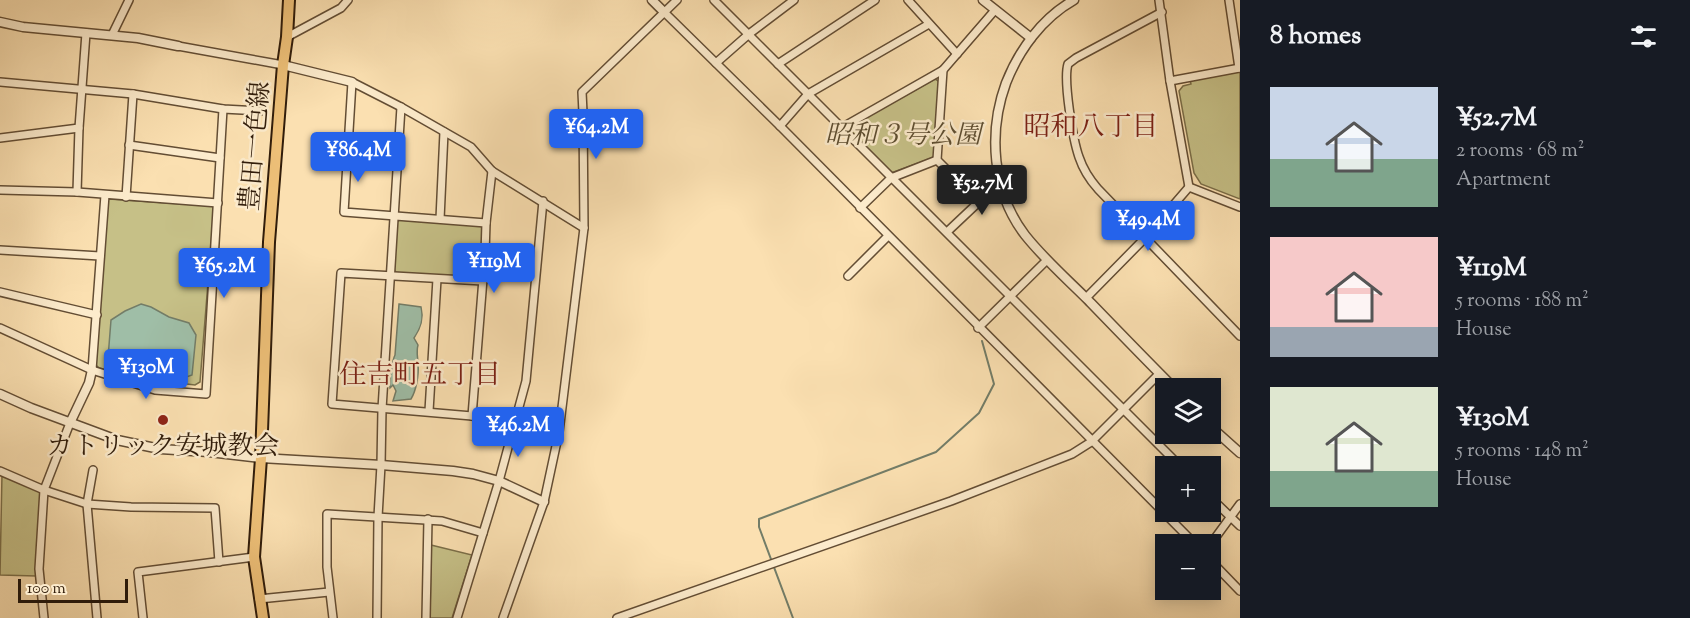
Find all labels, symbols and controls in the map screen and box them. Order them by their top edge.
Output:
text: 8 homes [1270,18,1361,55]
icon: filters [1627,20,1660,53]
street label: 豊田一色線 [232,80,281,213]
text: ¥52.7M [1456,100,1537,137]
pin: ¥64.2M [547,109,645,160]
district label: 昭和八丁目 [1024,109,1159,148]
icon: home [1318,111,1390,183]
text: ¥64.2M [563,114,629,143]
park label: 昭和３号公園 [825,118,985,155]
pin: ¥86.4M [309,132,407,183]
text: ¥86.4M [325,137,391,166]
text: 2 rooms · 68 m² [1456,137,1584,166]
pin: ¥52.7M [933,165,1031,216]
text: Apartment [1456,166,1551,195]
text: ¥52.7M [951,170,1013,199]
pin: ¥49.4M [1099,201,1197,252]
text: ¥49.4M [1116,206,1180,235]
pin: ¥119M [452,243,536,294]
pin: ¥65.2M [175,248,273,299]
text: ¥119M [467,248,521,277]
text: ¥119M [1456,250,1527,287]
text: ¥65.2M [193,253,255,282]
icon: home [1318,261,1390,333]
text: 5 rooms · 188 m² [1456,287,1589,316]
text: House [1456,316,1511,345]
pin: ¥130M [104,349,188,400]
text: ¥130M [118,354,174,383]
district label: 住吉町五丁目 [339,357,501,396]
map controls [1155,378,1221,600]
button: layers [1155,378,1221,444]
text: ¥130M [1456,400,1529,437]
pin: ¥46.2M [469,407,567,458]
icon: home [1318,411,1390,483]
text: ¥46.2M [486,412,550,441]
marker: カトリック安城教会 [156,413,170,427]
place label: カトリック安城教会 [47,429,279,466]
text: 5 rooms · 148 m² [1456,437,1589,466]
button: + [1155,456,1221,522]
text: House [1456,466,1511,495]
button: − [1155,534,1221,600]
scale bar [18,576,128,604]
text: 100 m [27,578,66,601]

